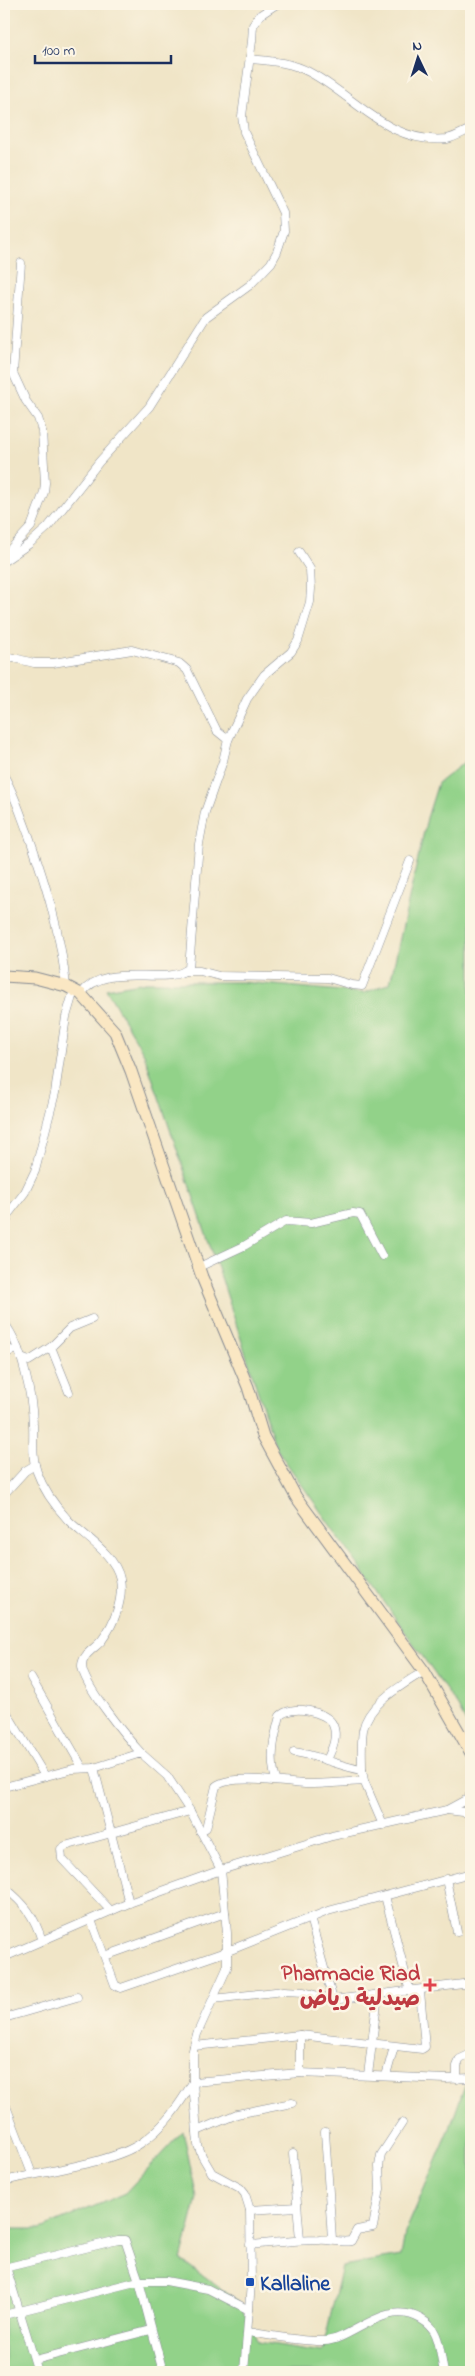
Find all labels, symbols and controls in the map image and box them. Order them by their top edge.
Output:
scale bar [35,32,171,64]
north arrow [392,32,442,82]
text: N [412,36,423,57]
text: 100 m [42,40,75,62]
place label: Pharmacie Riad صيدلية رياض [281,1959,421,2016]
marker: Pharmacie Riad صيدلية رياض [424,1979,436,1991]
place label: Kallaline [260,2269,331,2301]
marker: Kallaline [244,2276,256,2288]

